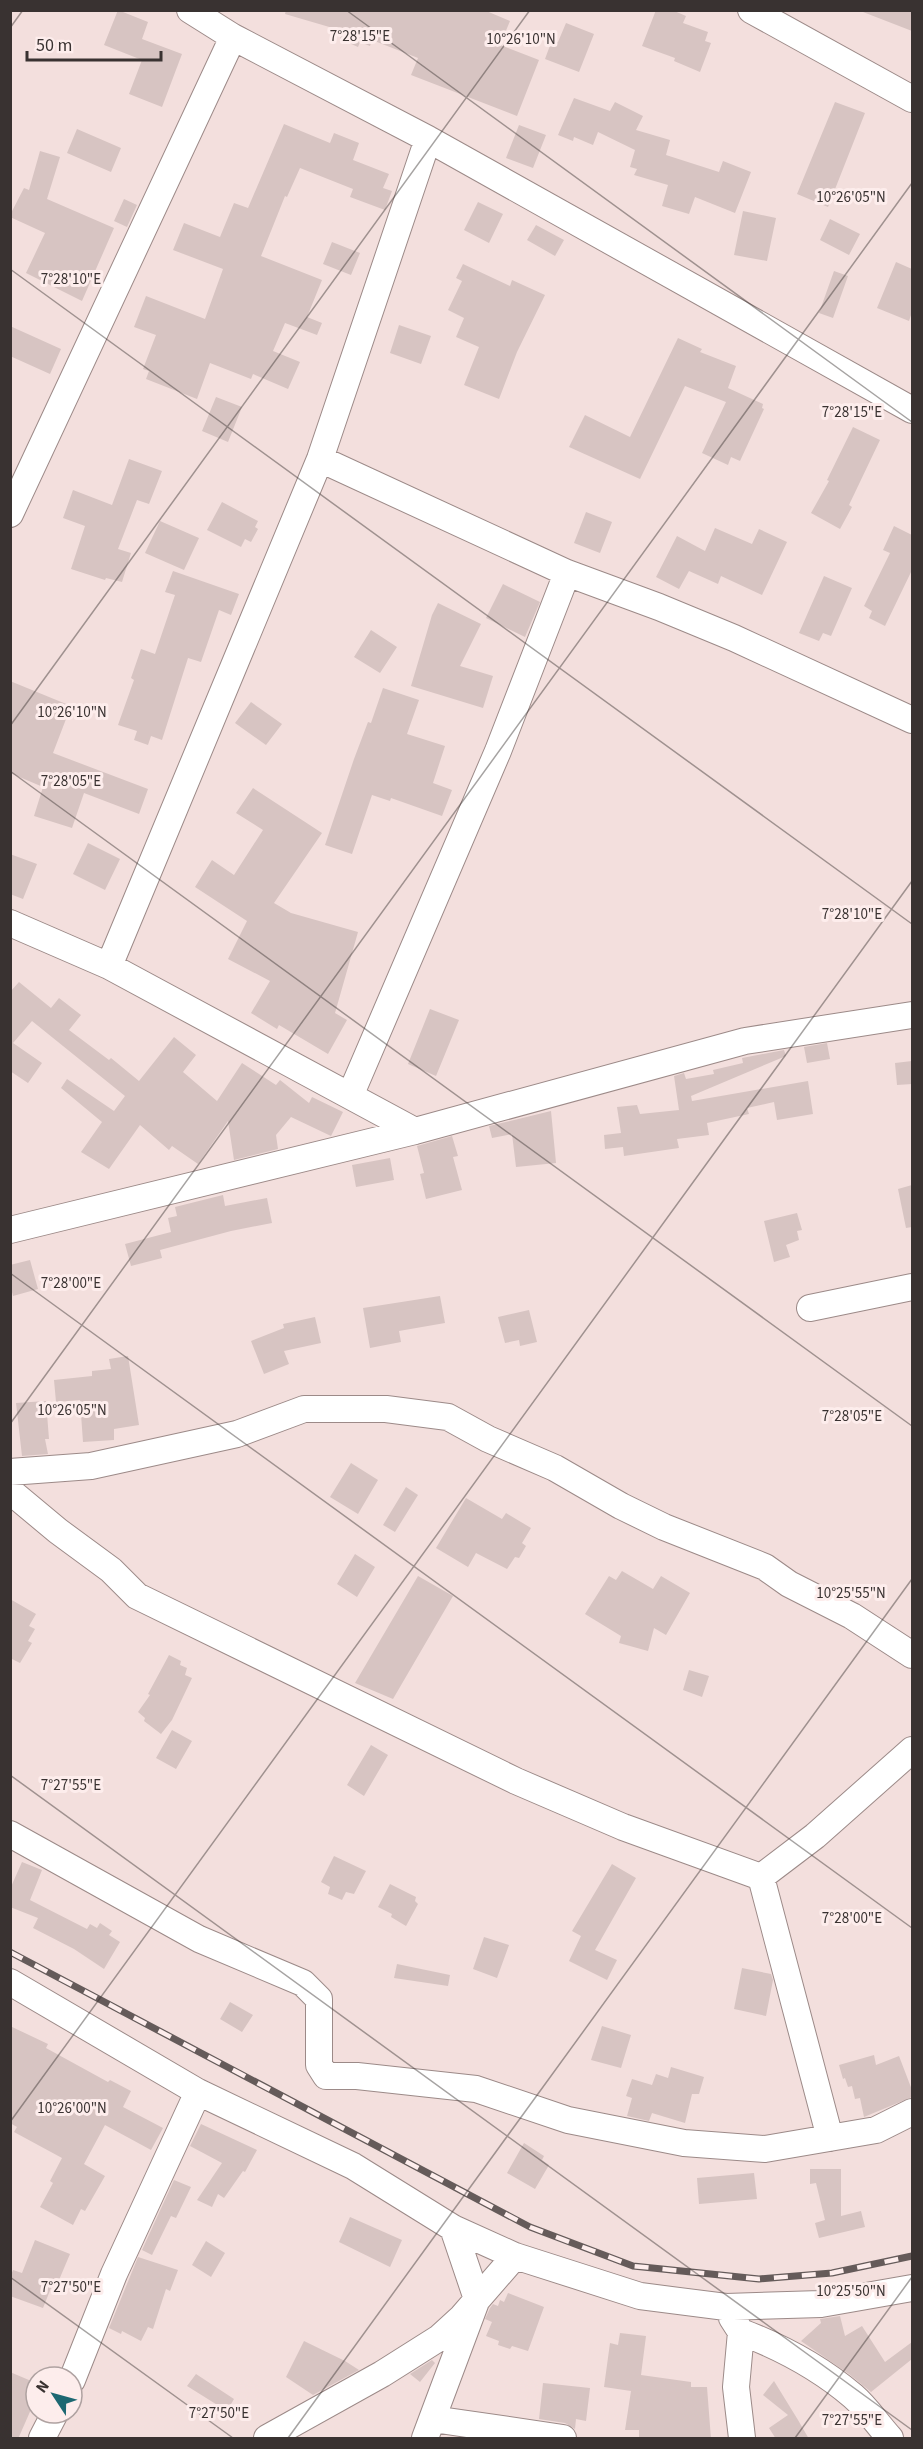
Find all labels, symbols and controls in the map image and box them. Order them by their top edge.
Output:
scale bar [27,24,160,62]
text: 7°28'15"E [330,26,390,47]
text: 10°26'10"N [486,29,556,50]
text: 50 m [36,33,72,58]
text: 10°26'05"N [816,187,886,208]
text: 7°28'10"E [41,269,101,290]
text: 7°28'15"E [822,402,882,423]
text: 10°26'10"N [37,702,107,723]
text: 7°28'05"E [41,771,101,792]
text: 7°28'10"E [822,904,882,925]
text: 7°28'00"E [41,1273,101,1294]
text: 10°26'05"N [37,1400,107,1421]
text: 7°28'05"E [822,1406,882,1427]
text: 10°25'55"N [816,1583,886,1604]
text: 7°27'55"E [41,1775,101,1796]
text: 7°28'00"E [822,1908,882,1929]
text: 10°26'00"N [37,2098,107,2119]
text: 7°27'50"E [41,2277,101,2298]
text: 10°25'50"N [816,2281,886,2302]
north arrow [24,2365,84,2425]
text: N [31,2376,55,2398]
text: 7°27'50"E [189,2403,249,2424]
text: 7°27'55"E [822,2410,882,2431]

